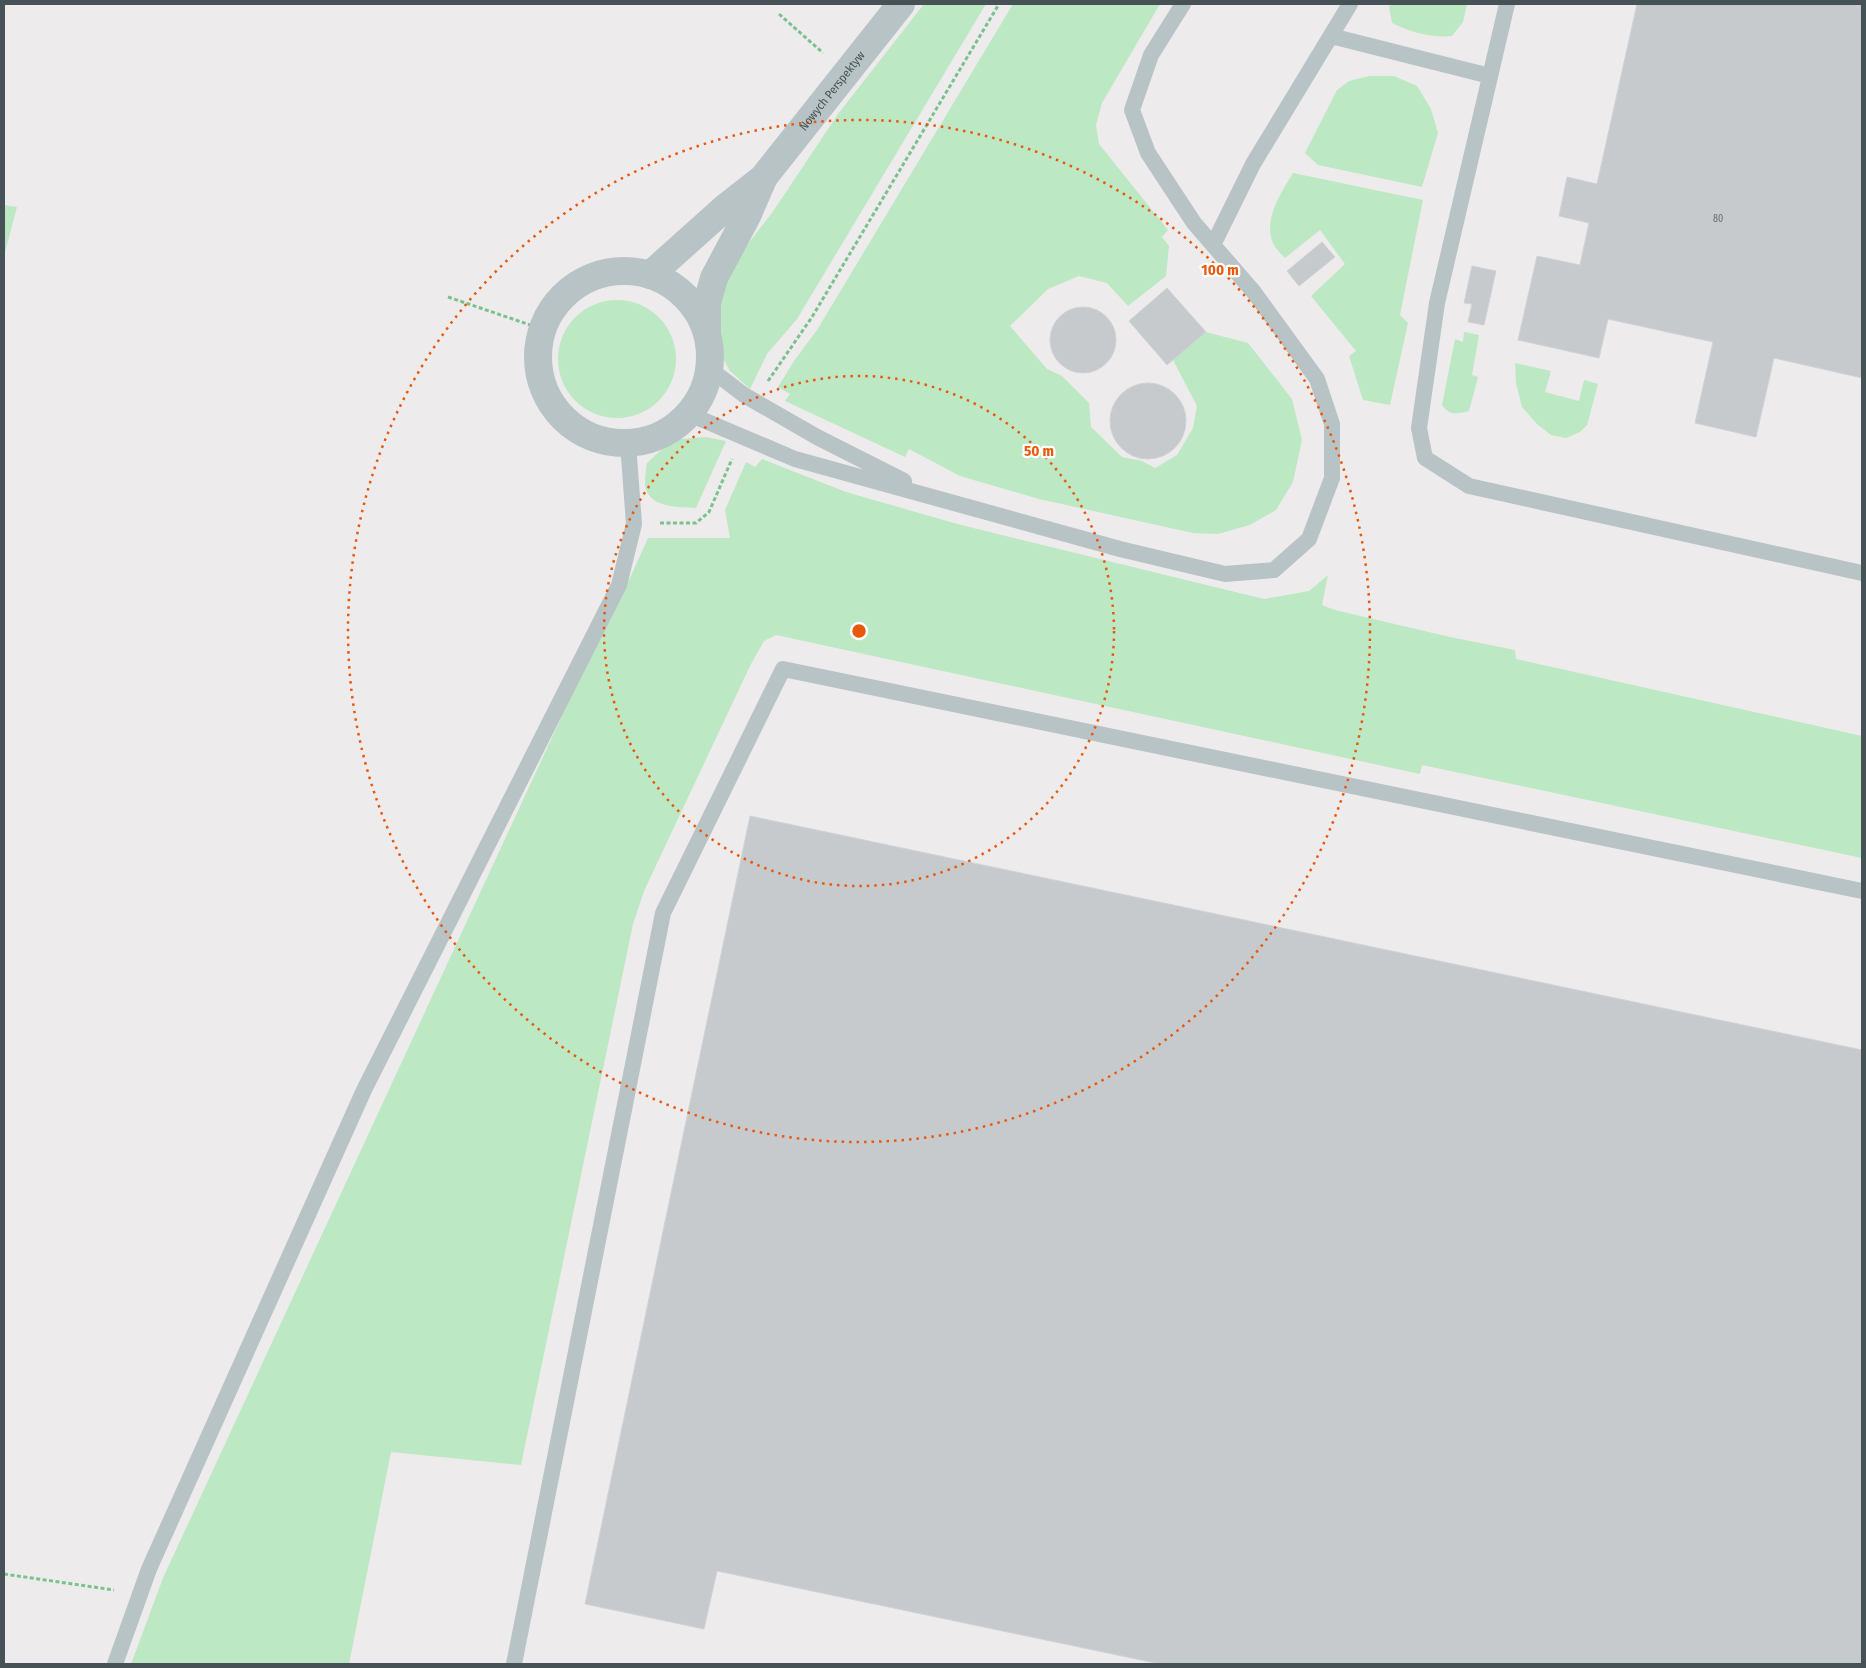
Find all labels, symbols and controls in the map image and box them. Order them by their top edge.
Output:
street label: Nowych Perspektyw [796,49,868,133]
house number: 80 [1713,213,1723,225]
text: 100 m [1201,261,1239,279]
text: 50 m [1024,442,1054,460]
centre of rings [850,622,868,640]

